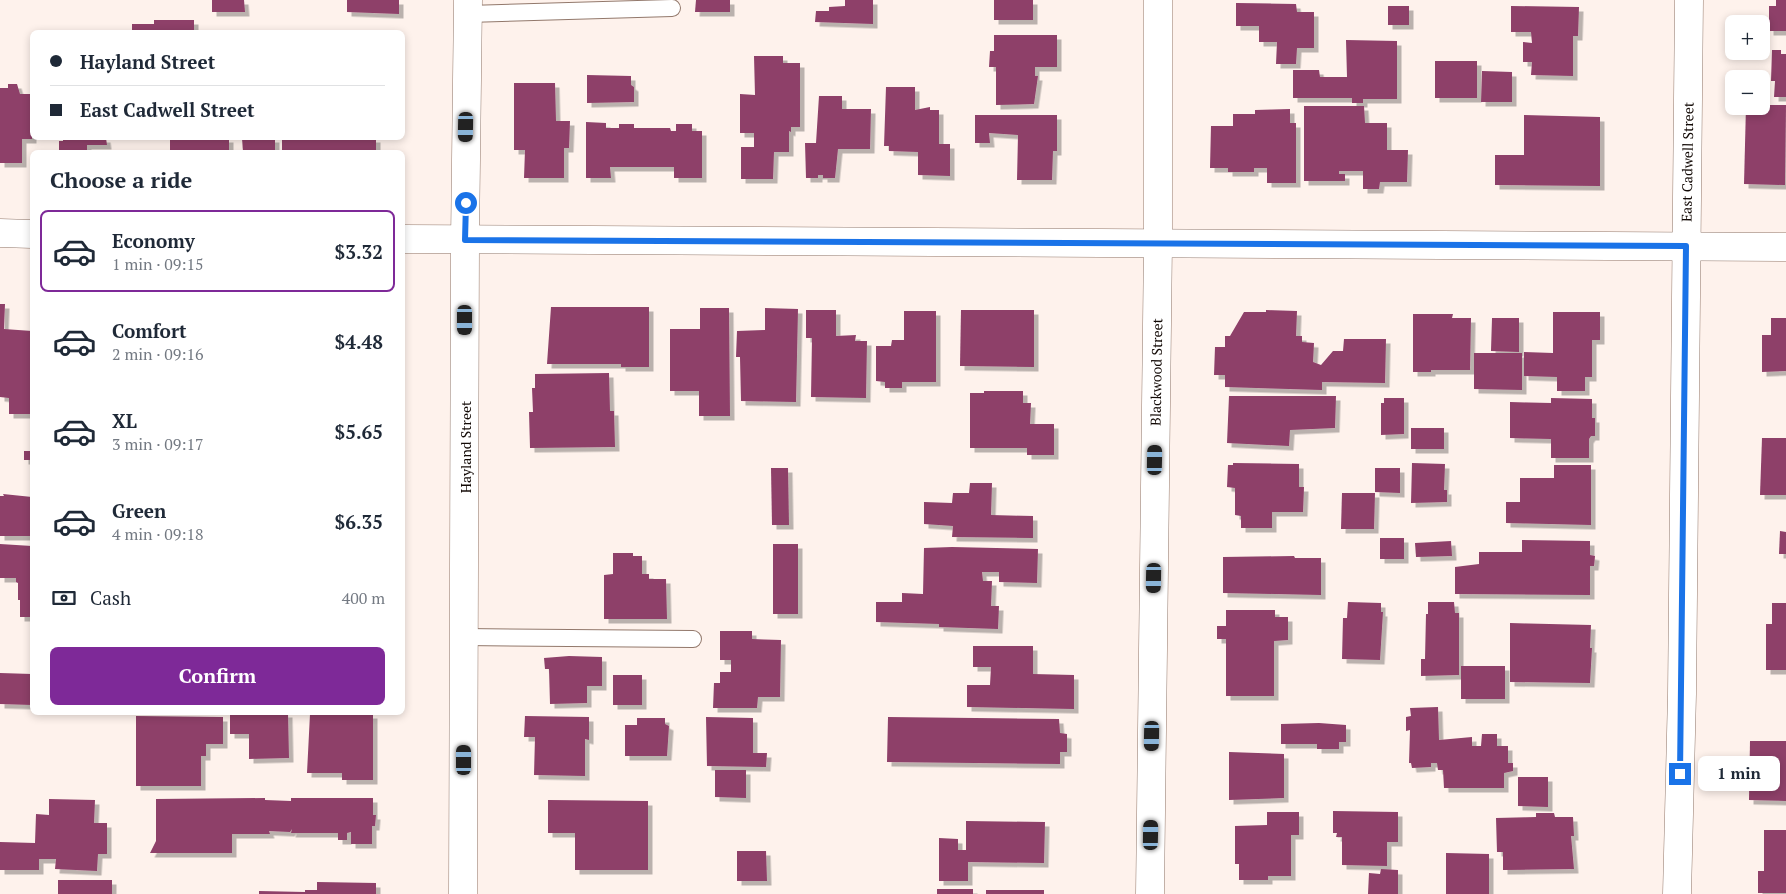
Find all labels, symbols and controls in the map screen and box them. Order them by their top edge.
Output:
map controls [1725,15,1770,115]
button: + [1725,15,1770,60]
text: Hayland Street [80,49,215,74]
button: − [1725,70,1770,115]
text: East Cadwell Street [80,97,255,122]
street label: East Cadwell Street [1676,101,1698,222]
car [458,112,473,142]
text: Choose a ride [50,165,192,194]
route start [455,192,477,214]
text: Economy [112,228,195,253]
icon: car [52,229,97,274]
text: $3.32 [334,239,383,264]
text: 1 min · 09:15 [112,253,204,275]
car [457,305,472,335]
street label: Blackwood Street [1146,317,1166,426]
text: Comfort [112,318,187,343]
icon: car [52,319,97,364]
text: $4.48 [334,329,383,354]
text: 2 min · 09:16 [112,343,204,365]
street label: Hayland Street [456,400,475,493]
text: XL [112,408,137,433]
icon: car [52,409,97,454]
text: $5.65 [334,419,383,444]
text: 3 min · 09:17 [112,433,204,455]
car [1147,445,1162,475]
text: Green [112,498,166,523]
icon: car [52,499,97,544]
text: $6.35 [334,509,383,534]
text: 4 min · 09:18 [112,523,204,545]
car [1146,563,1161,593]
icon: cash [50,584,78,612]
text: Cash [90,585,131,610]
text: 400 m [342,587,385,609]
button: Confirm [50,647,385,705]
car [1144,721,1159,751]
car [456,745,471,775]
callout: 1 min [1698,756,1780,792]
text: 1 min [1717,762,1761,784]
route end [1669,763,1691,785]
car [1143,820,1158,850]

